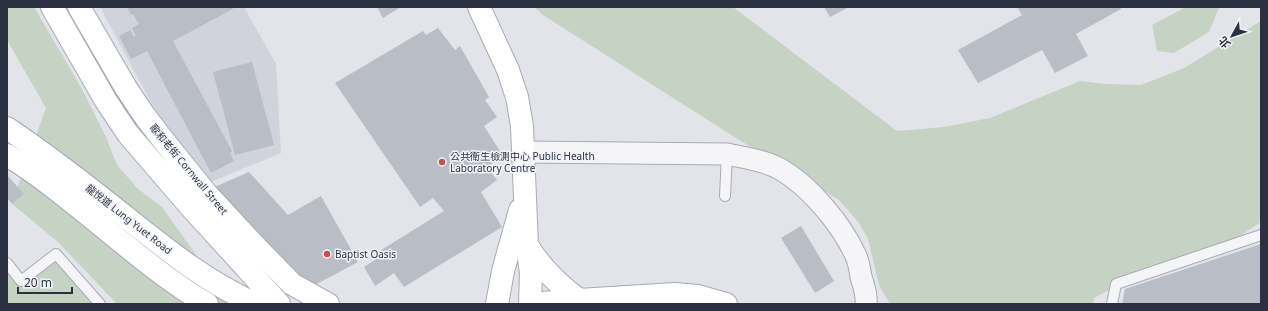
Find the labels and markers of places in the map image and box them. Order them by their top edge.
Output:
place label: 公共衛生檢測中心 Public Health Laboratory Centre [450,149,595,175]
marker: 公共衛生檢測中心 Public Health Laboratory Centre [437,157,447,167]
place label: Baptist Oasis [335,247,396,261]
marker: Baptist Oasis [322,249,332,259]

